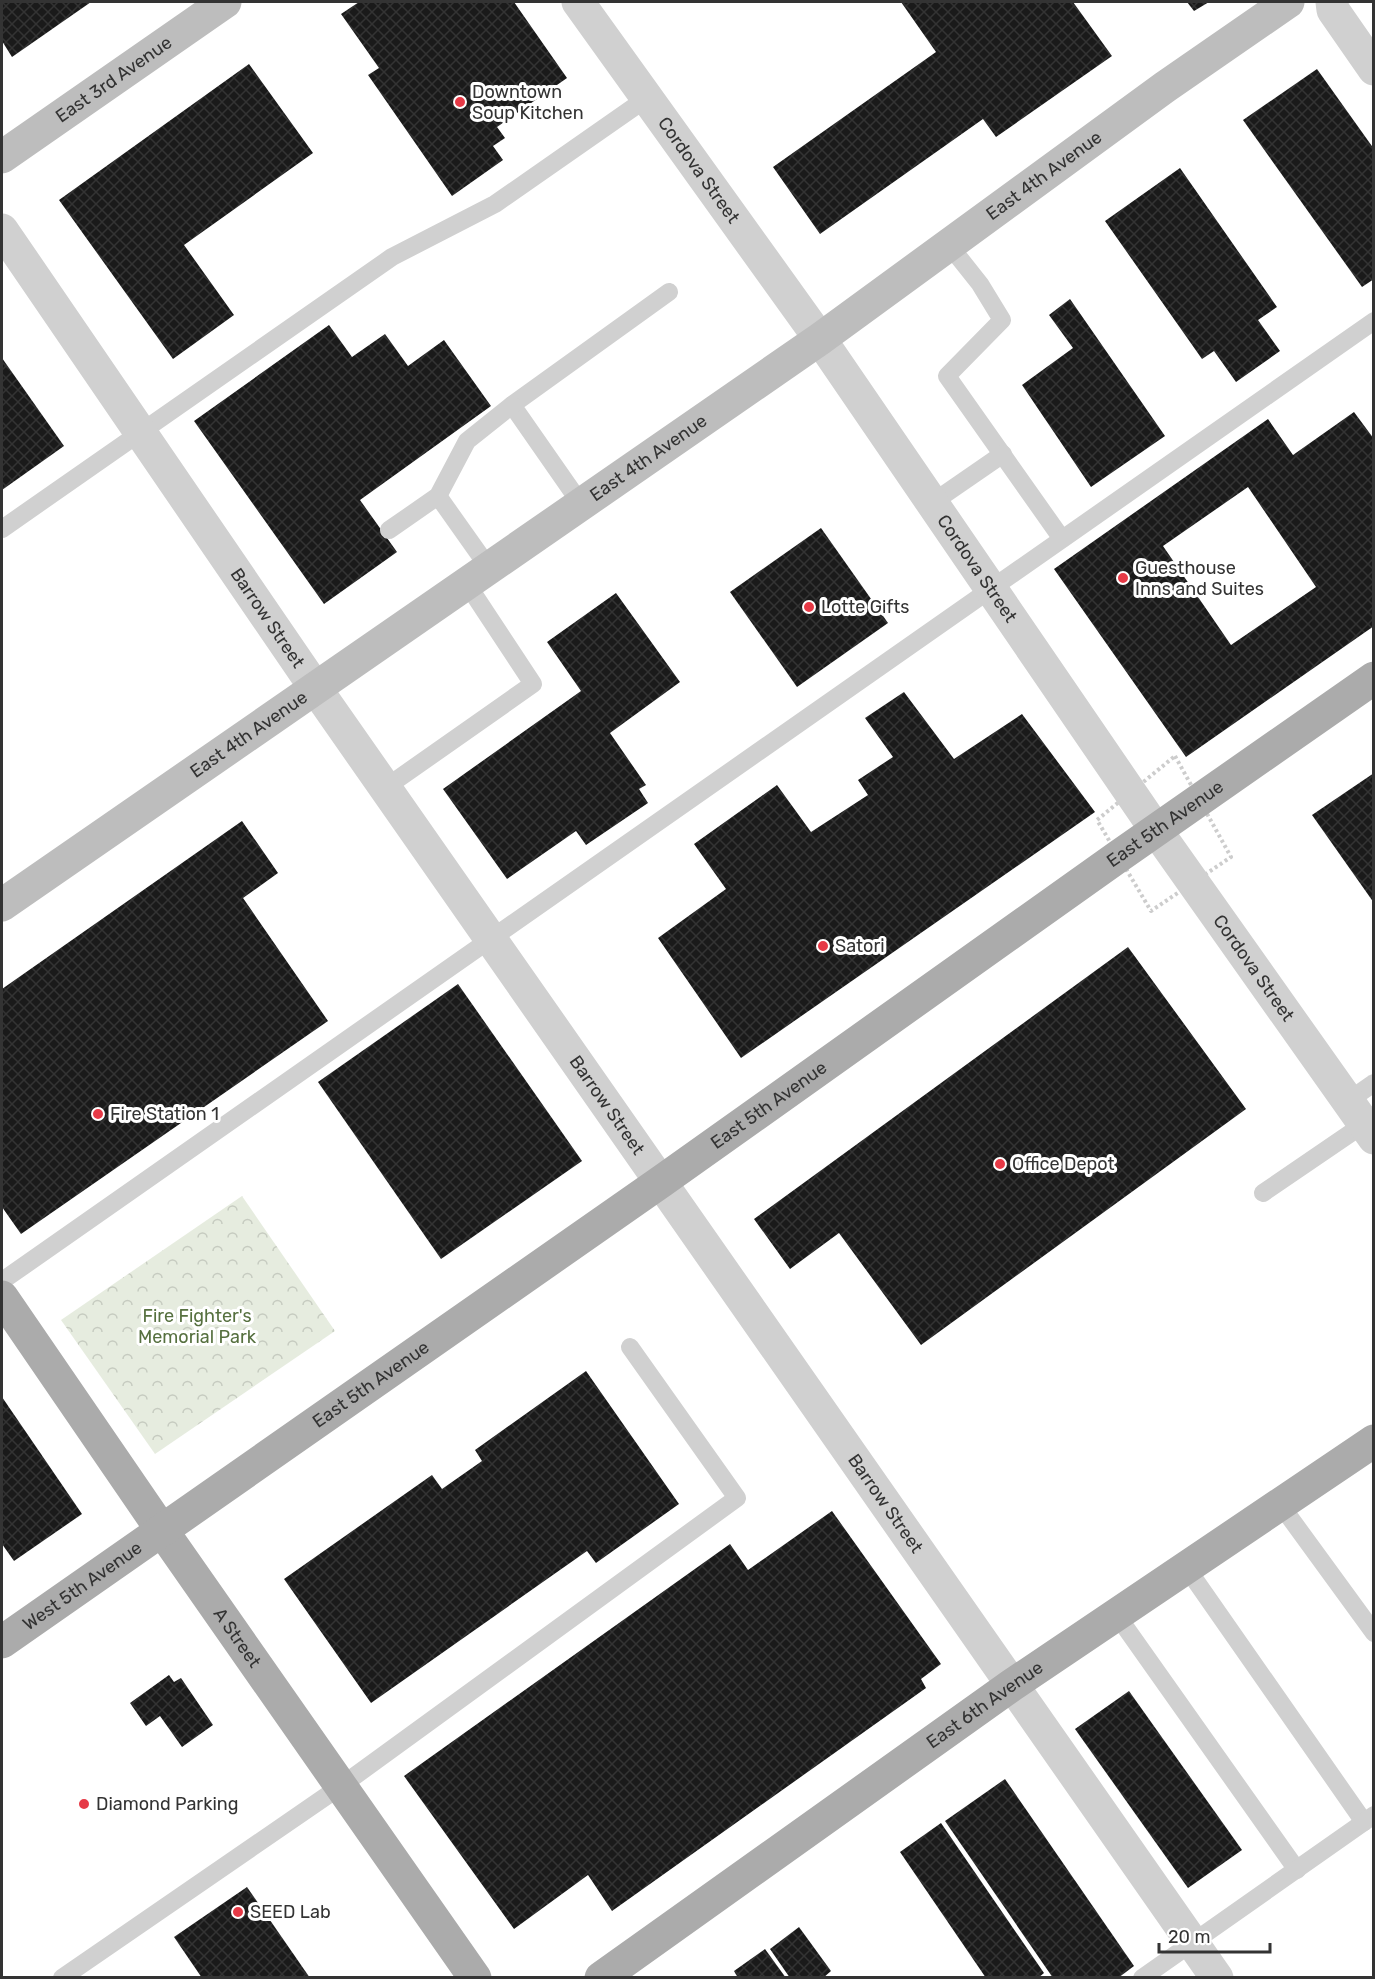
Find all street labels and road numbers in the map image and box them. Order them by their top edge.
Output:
street label: East 3rd Avenue [51,31,176,127]
street label: Cordova Street [653,113,744,228]
street label: East 4th Avenue [982,126,1106,225]
street label: East 4th Avenue [585,410,711,506]
street label: Cordova Street [932,510,1022,627]
street label: Barrow Street [226,564,309,672]
street label: East 4th Avenue [186,686,312,783]
street label: East 5th Avenue [1102,776,1228,872]
street label: Cordova Street [1208,910,1299,1026]
street label: Barrow Street [565,1051,649,1159]
street label: East 5th Avenue [706,1056,831,1154]
street label: East 5th Avenue [308,1336,433,1433]
street label: Barrow Street [843,1450,928,1557]
street label: West 5th Avenue [18,1537,146,1635]
street label: A Street [209,1604,266,1672]
street label: East 6th Avenue [922,1656,1047,1753]

